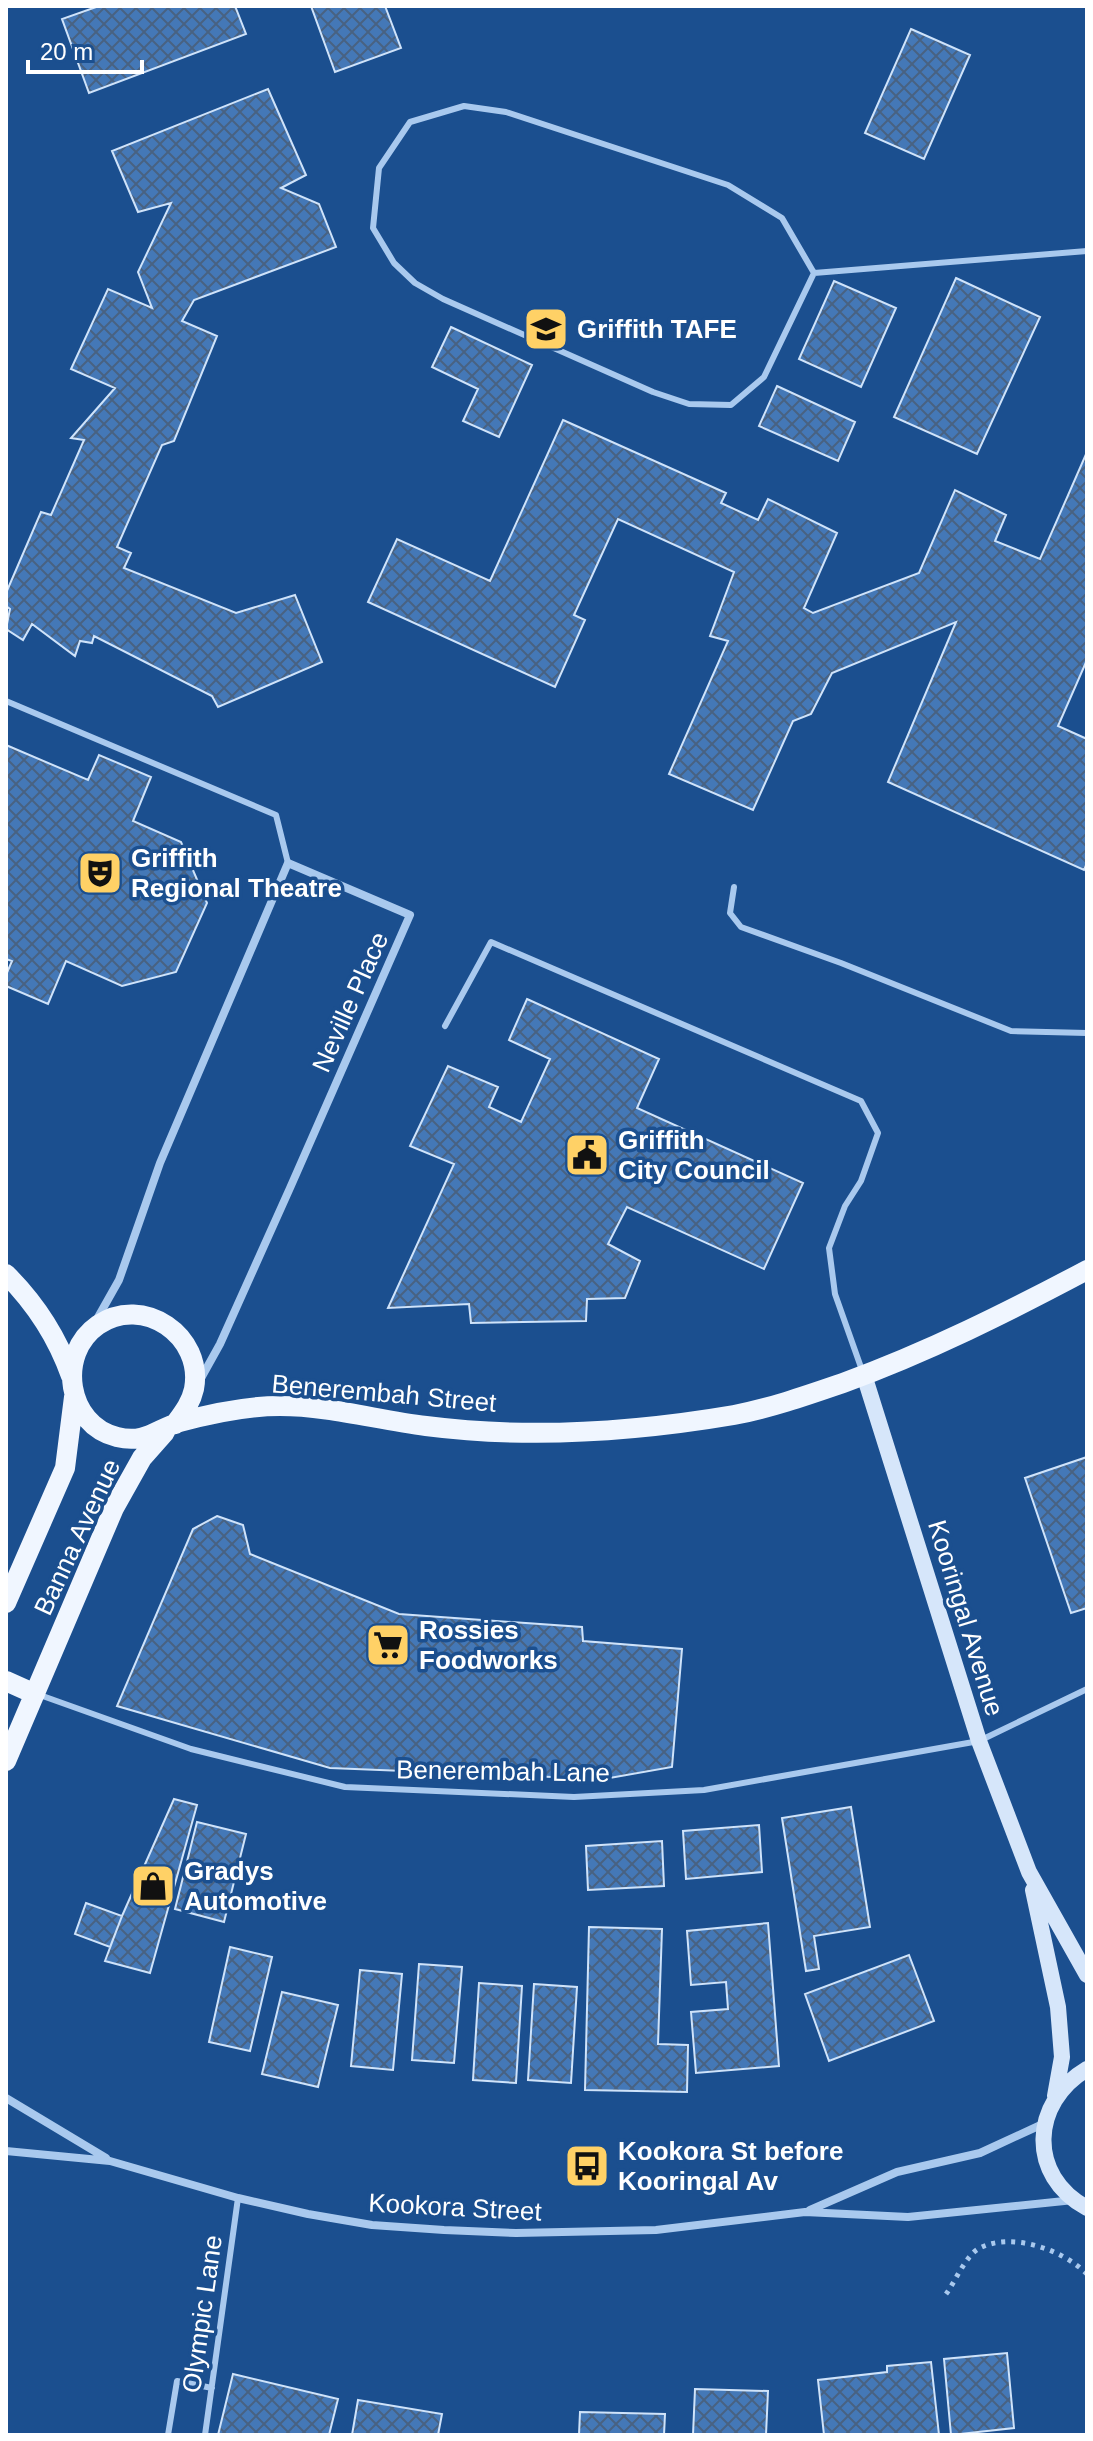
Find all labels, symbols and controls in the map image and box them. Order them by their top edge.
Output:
scale bar [28,24,142,74]
text: 20 m [40,38,93,65]
school or university icon: Griffith TAFE [522,305,570,353]
place label: Griffith TAFE [577,314,737,344]
place label: Griffith Regional Theatre [131,843,342,903]
theatre icon: Griffith Regional Theatre [76,849,124,897]
street label: Neville Place [306,927,394,1077]
place label: Griffith City Council [618,1125,770,1185]
public building icon: Griffith City Council [563,1131,611,1179]
street label: Benerembah Street [270,1368,498,1418]
street label: Banna Avenue [28,1454,126,1620]
street label: Kooringal Avenue [922,1516,1010,1720]
place label: Rossies Foodworks [419,1615,558,1675]
supermarket icon: Rossies Foodworks [364,1621,412,1669]
street label: Benerembah Lane [396,1754,610,1788]
place label: Gradys Automotive [184,1856,327,1916]
shop icon: Gradys Automotive [129,1862,177,1910]
place label: Kookora St before Kooringal Av [618,2136,843,2196]
bus stop icon: Kookora St before Kooringal Av [563,2142,611,2190]
street label: Kookora Street [368,2187,543,2227]
street label: Olympic Lane [176,2233,228,2395]

